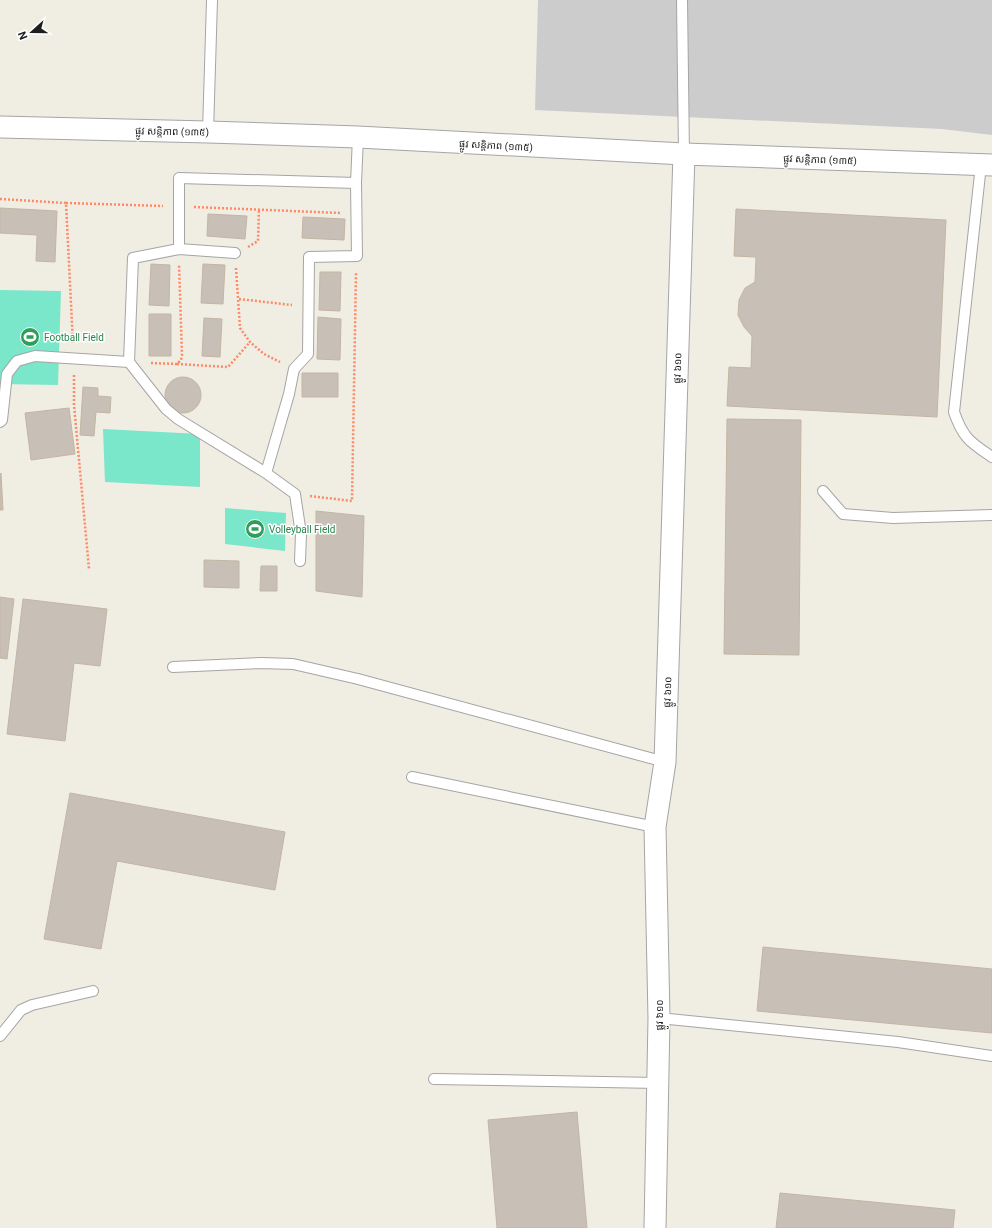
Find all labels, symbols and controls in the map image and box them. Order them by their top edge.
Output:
north arrow [12,12,52,52]
text: N [16,29,31,41]
street label: ផ្លូវ សន្តិភាព (១៣៥) [135,125,209,142]
street label: ផ្លូវ សន្តិភាព (១៣៥) [459,138,533,157]
street label: ផ្លូវ សន្តិភាព (១៣៥) [783,153,857,170]
sports icon: Football Field [19,326,41,348]
place label: Football Field [44,332,104,343]
street label: ផ្លូវ ៦១០ [671,352,687,384]
sports icon: Volleyball Field [244,518,266,540]
place label: Volleyball Field [269,524,335,535]
street label: ផ្លូវ ៦១០ [661,676,677,708]
street label: ផ្លូវ ៦១០ [654,999,669,1031]

